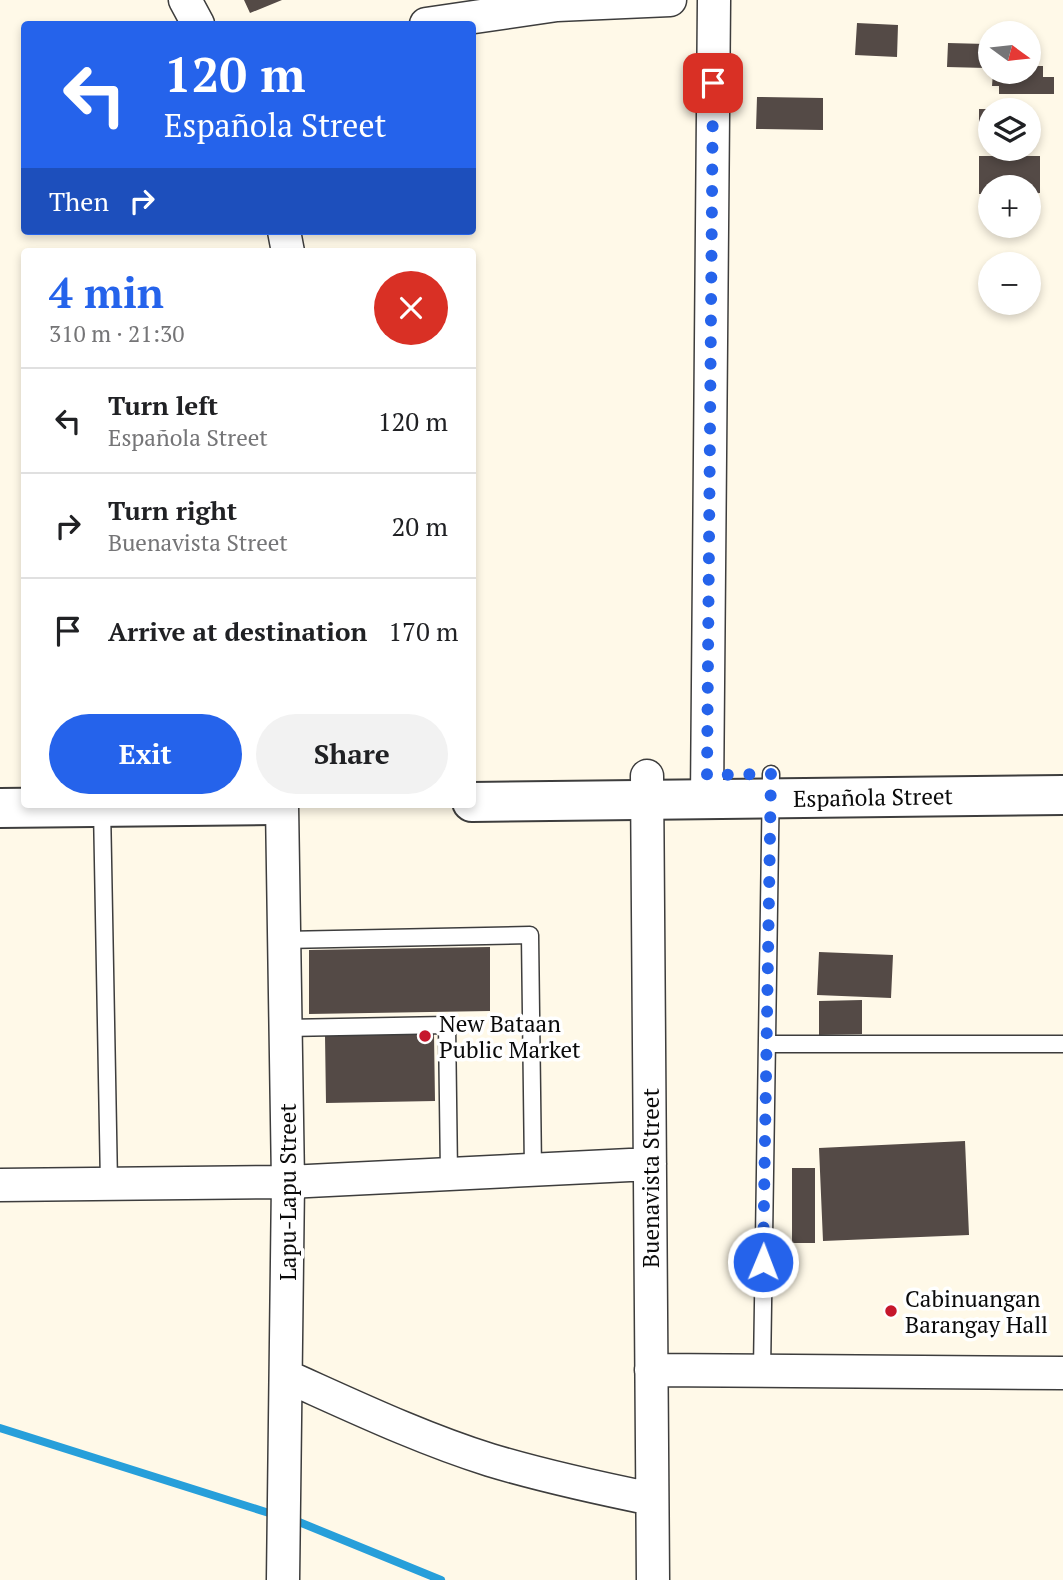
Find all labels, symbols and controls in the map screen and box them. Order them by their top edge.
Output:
north arrow [978,21,1041,84]
map controls [978,21,1041,315]
text: 120 m [164,41,306,106]
icon: left [49,49,140,140]
pin [683,53,743,113]
icon: arrive [694,64,732,102]
button: layers [978,98,1041,161]
text: Española Street [164,104,386,146]
button: + [978,175,1041,238]
icon: right [123,182,161,220]
text: Then [49,184,109,218]
button: − [978,252,1041,315]
text: 4 min [49,264,164,320]
button: close [374,271,448,345]
text: 310 m · 21:30 [49,318,184,349]
text: Turn left [108,388,218,422]
icon: left [49,402,87,440]
text: 120 m [378,404,448,438]
text: Española Street [108,422,268,453]
text: Turn right [108,493,237,527]
icon: right [49,507,87,545]
text: 20 m [392,509,448,543]
text: Buenavista Street [108,527,288,558]
icon: arrive [49,612,87,650]
text: Arrive at destination [108,614,367,648]
text: 170 m [388,614,459,648]
button: Exit [49,714,242,794]
button: Share [256,714,448,794]
street label: Española Street [793,780,954,814]
place label: New Bataan Public Market [439,1008,581,1065]
marker: New Bataan Public Market [417,1028,433,1044]
street label: Buenavista Street [635,1088,666,1268]
street label: Lapu-Lapu Street [272,1103,303,1281]
position arrow [726,1225,800,1299]
place label: Cabinuangan Barangay Hall [905,1283,1048,1340]
marker: Cabinuangan Barangay Hall [883,1303,899,1319]

